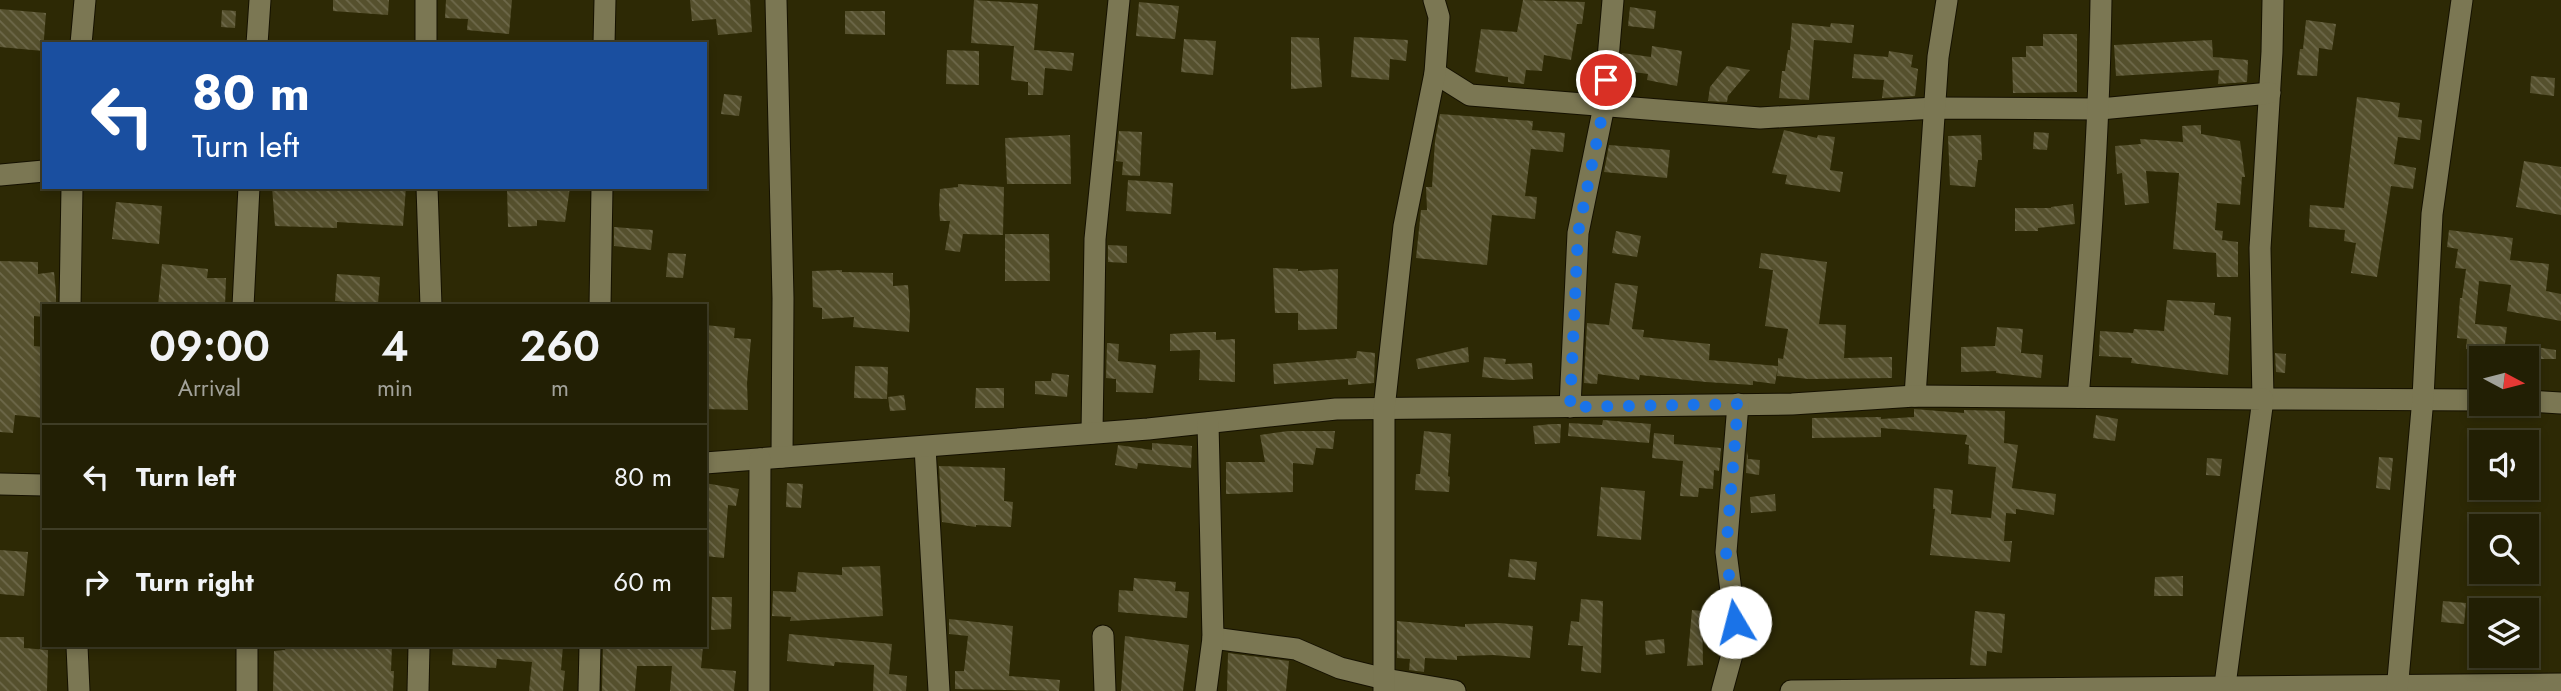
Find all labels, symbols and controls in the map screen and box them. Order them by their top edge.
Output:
pin [1576,50,1636,110]
text: 80 m [192,58,310,128]
icon: arrive [1587,61,1625,99]
icon: left [77,70,168,161]
text: Turn left [192,123,299,169]
text: 09:00 [149,316,270,377]
text: 4 [381,316,409,377]
text: 260 [520,316,600,377]
north arrow [2469,346,2539,416]
map controls [2469,346,2539,668]
text: Arrival [178,371,241,405]
text: min [377,371,413,405]
text: m [551,371,569,405]
button: sound [2469,430,2539,500]
icon: left [77,458,115,496]
text: Turn left [136,458,236,496]
text: 80 m [614,458,672,496]
button: search [2469,514,2539,584]
icon: right [77,563,115,601]
text: Turn right [136,563,254,601]
text: 60 m [613,563,672,601]
position arrow [1698,585,1772,659]
button: layers [2469,598,2539,668]

